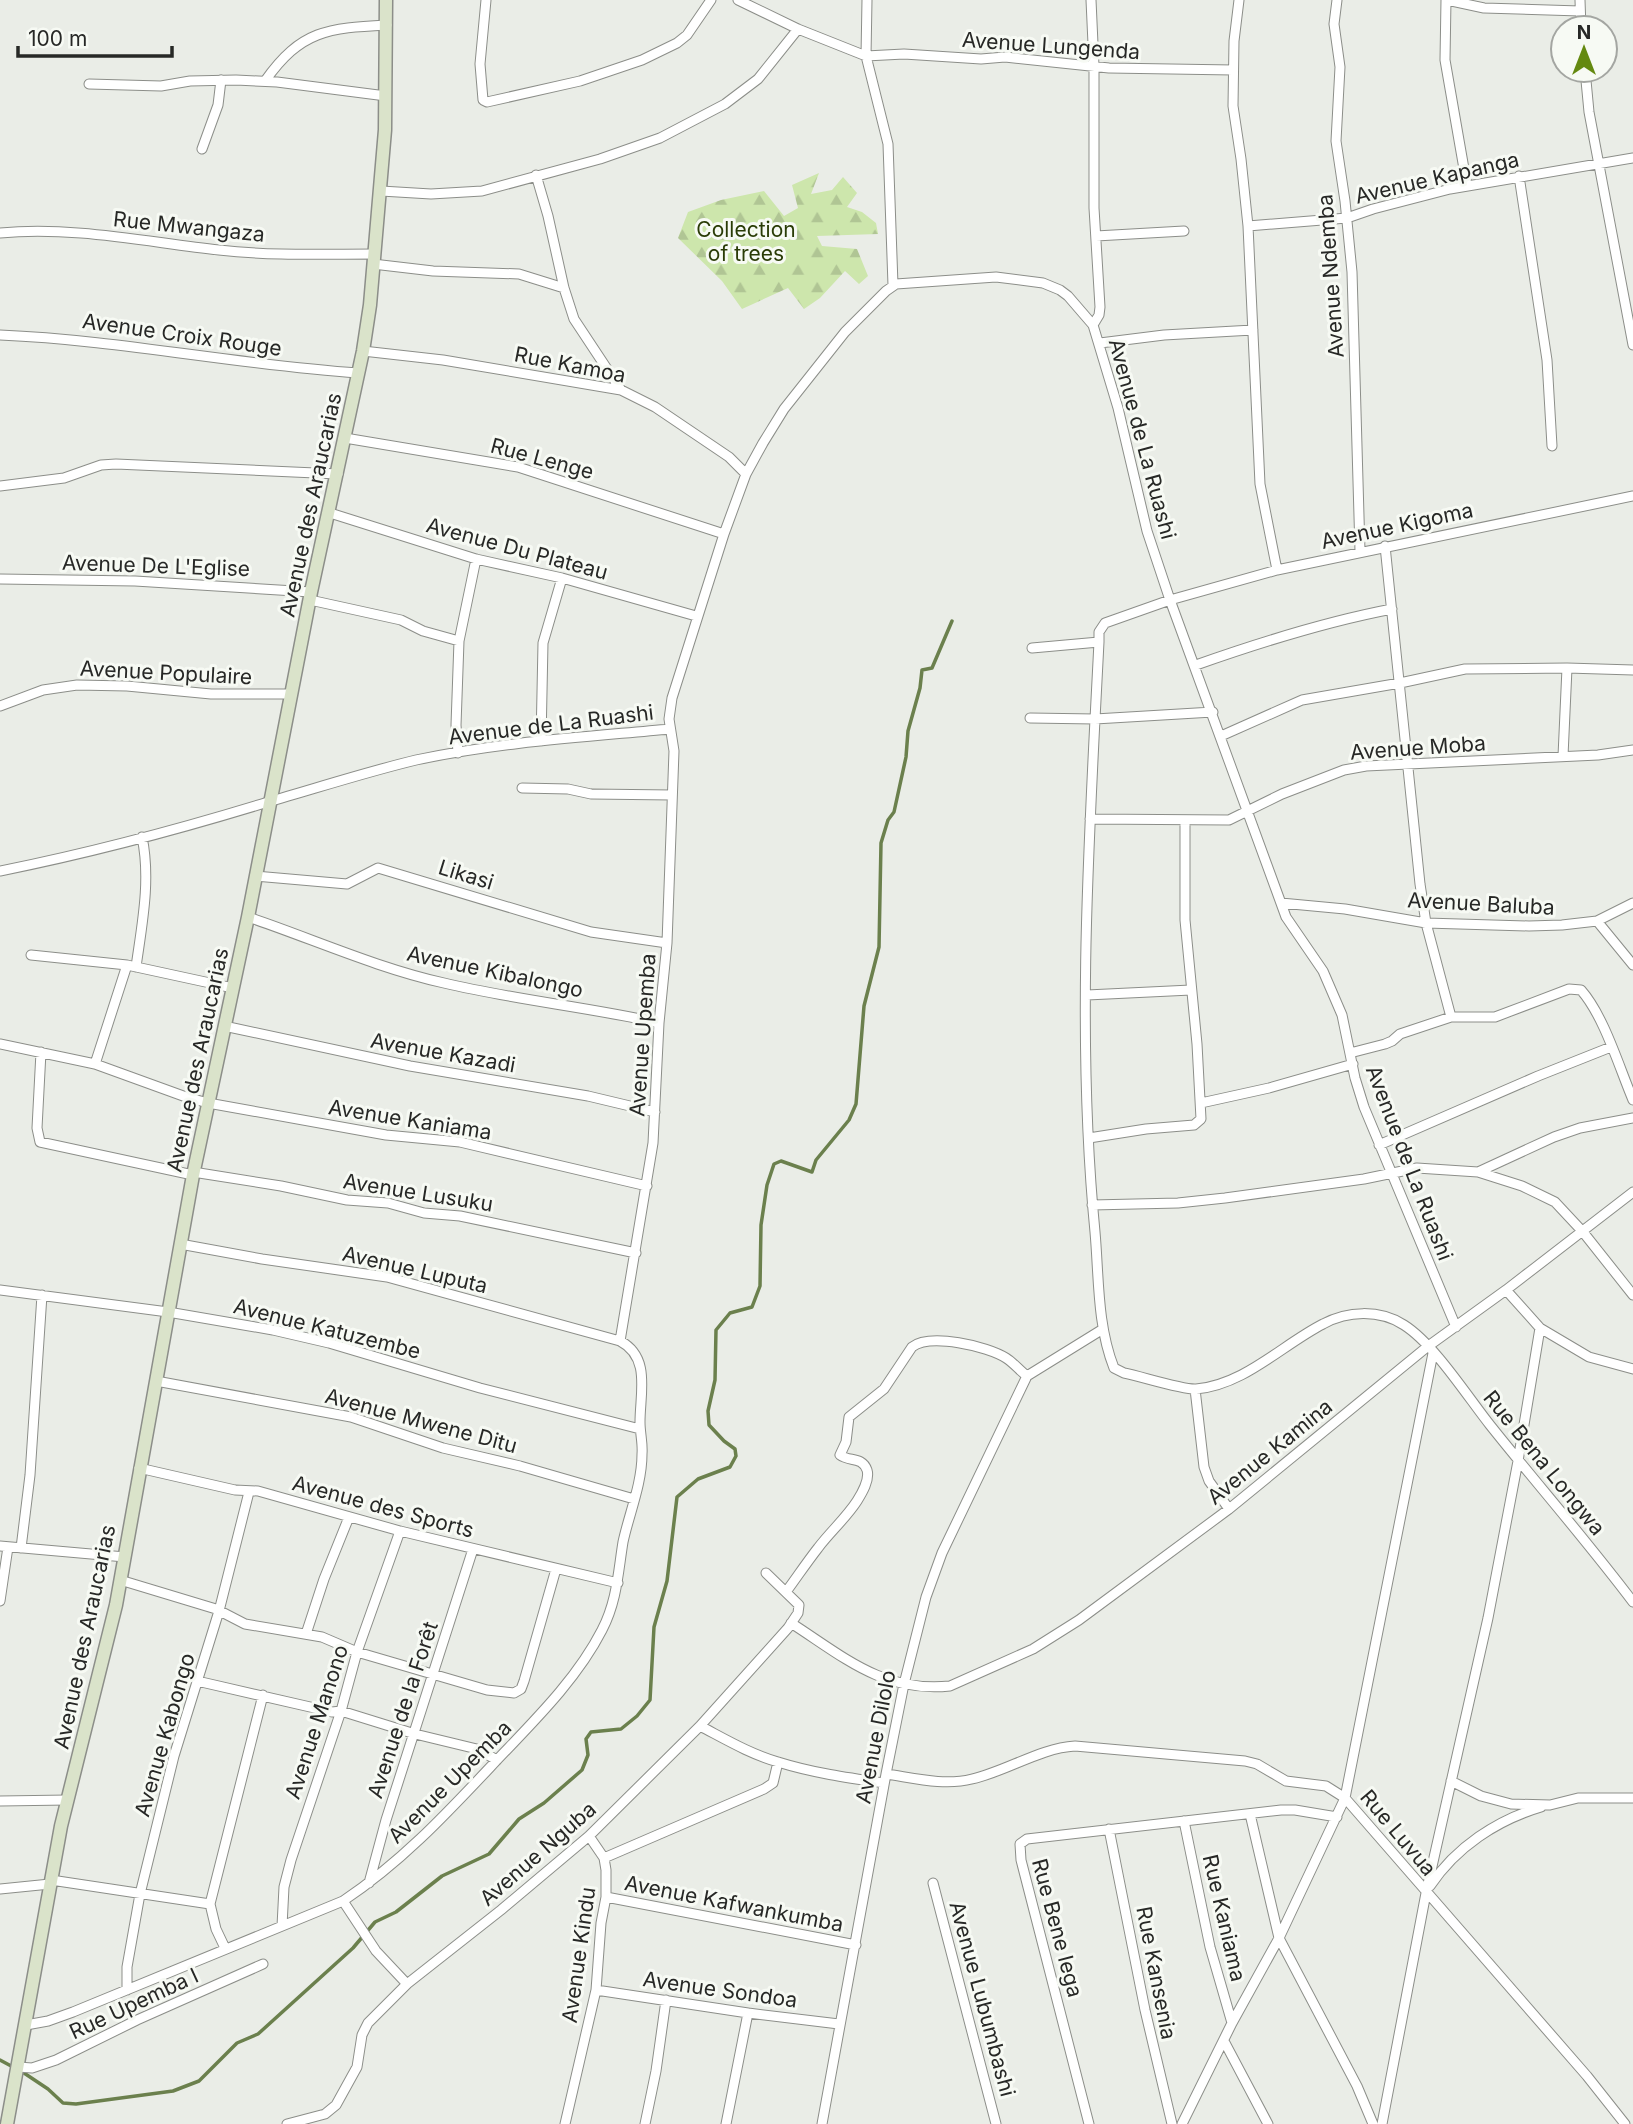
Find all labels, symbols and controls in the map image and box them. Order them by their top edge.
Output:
scale bar [18,14,172,58]
north arrow [1549,14,1619,84]
text: N [1577,21,1591,44]
text: 100 m [28,26,87,51]
street label: Avenue Lungenda [961,27,1141,64]
street label: Avenue Kapanga [1352,146,1521,209]
street label: Avenue Ndemba [1312,193,1349,359]
street label: Rue Mwangaza [112,206,266,247]
park label: Collection of trees [696,217,796,266]
street label: Avenue Croix Rouge [81,308,283,361]
street label: Avenue de La Ruashi [1104,336,1181,542]
street label: Rue Kamoa [512,341,628,388]
street label: Avenue des Araucarias [275,391,346,619]
street label: Rue Lenge [488,433,596,484]
street label: Avenue Kigoma [1319,497,1475,554]
street label: Avenue Du Plateau [424,512,611,585]
street label: Avenue De L'Eglise [62,550,251,581]
street label: Avenue Populaire [79,656,253,690]
street label: Avenue de La Ruashi [447,700,655,749]
street label: Avenue Moba [1349,730,1487,765]
street label: Likasi [435,854,497,895]
street label: Avenue Baluba [1407,887,1555,920]
street label: Avenue Kibalongo [405,941,586,1002]
street label: Avenue des Araucarias [162,946,233,1174]
street label: Avenue Upemba [624,952,661,1117]
street label: Avenue Kazadi [369,1027,518,1078]
street label: Avenue de La Ruashi [1361,1062,1458,1264]
street label: Avenue Kaniama [327,1094,494,1145]
street label: Avenue Lusuku [341,1168,495,1217]
street label: Avenue Luputa [340,1241,490,1298]
street label: Avenue Katuzembe [231,1293,423,1364]
street label: Avenue Mwene Ditu [322,1383,520,1458]
street label: Rue Bena Longwa [1478,1385,1610,1540]
street label: Avenue Kamina [1202,1394,1337,1510]
street label: Avenue des Sports [290,1470,477,1543]
street label: Avenue des Araucarias [49,1523,120,1751]
street label: Avenue de la Forêt [362,1618,443,1801]
street label: Avenue Manono [280,1642,353,1802]
street label: Avenue Kabongo [129,1650,200,1819]
street label: Avenue Dilolo [850,1668,901,1806]
street label: Avenue Upemba [383,1715,516,1848]
street label: Rue Luvua [1355,1785,1442,1881]
street label: Avenue Nguba [475,1796,601,1911]
street label: Rue Kaniama [1198,1852,1251,1984]
street label: Rue Bene lega [1027,1856,1088,2000]
street label: Avenue Kafwankumba [623,1870,846,1937]
street label: Avenue Kindu [557,1885,600,2024]
street label: Avenue Lubumbashi [944,1899,1021,2099]
street label: Rue Kansenia [1131,1904,1182,2042]
street label: Rue Upemba I [65,1963,202,2044]
street label: Avenue Sondoa [641,1966,799,2013]

